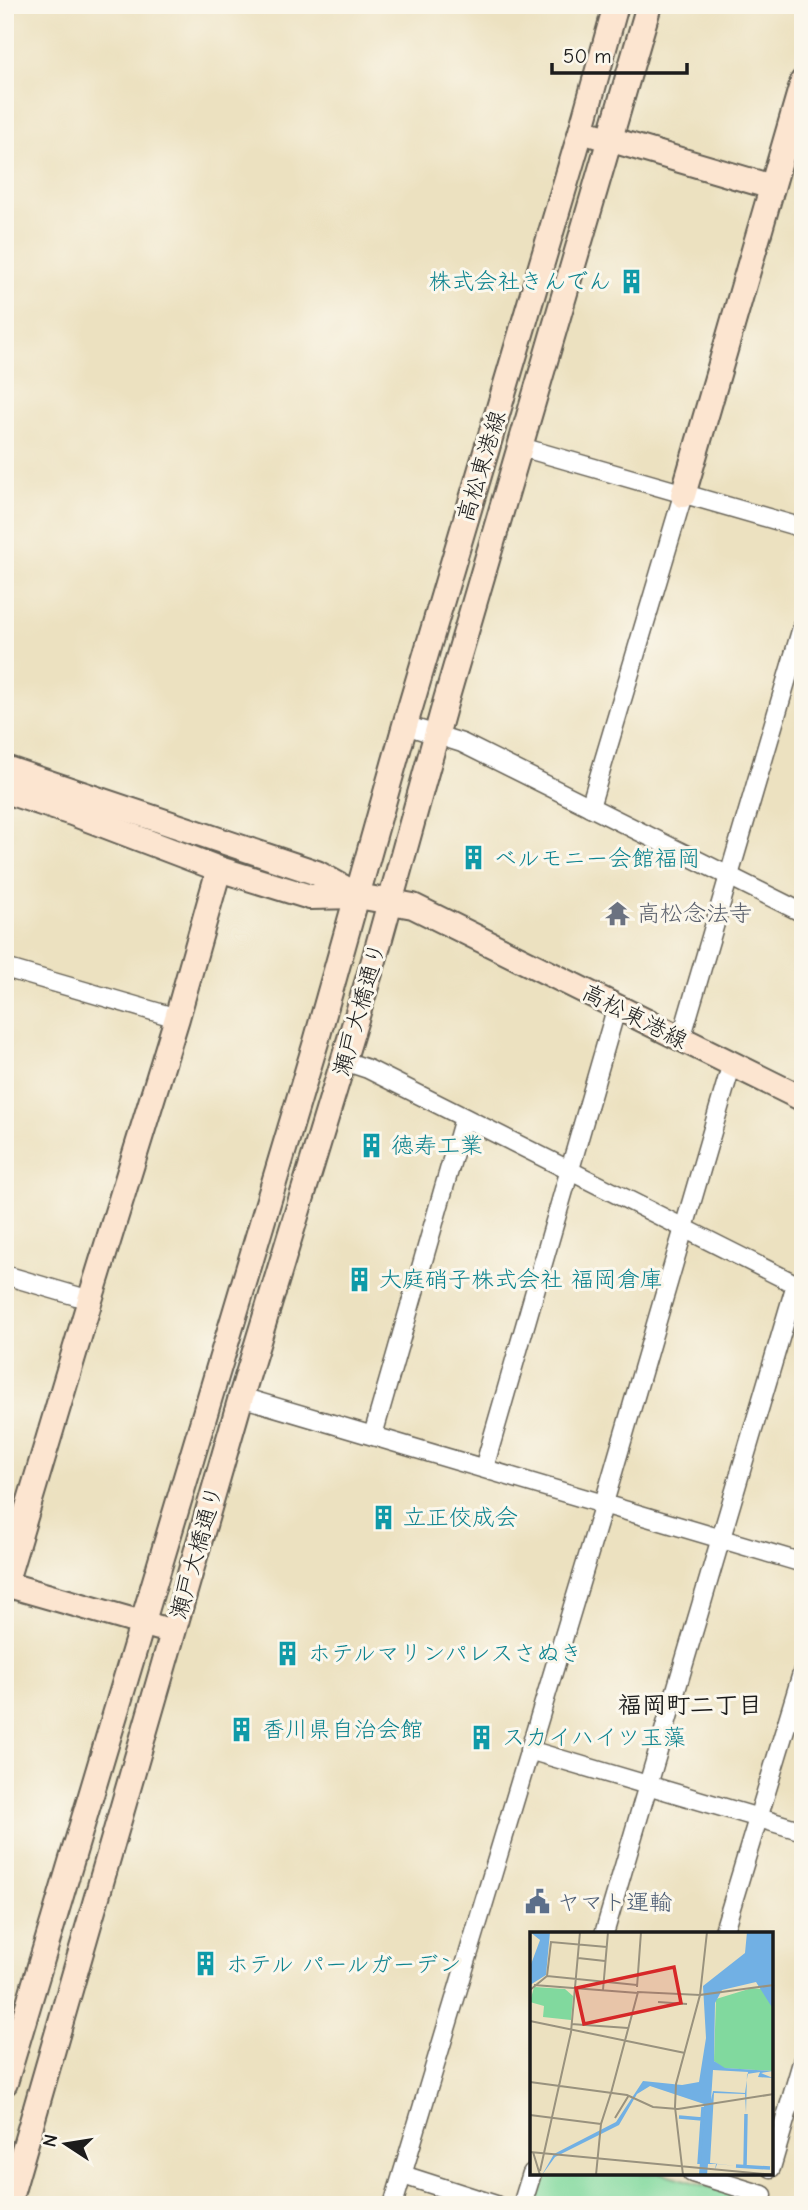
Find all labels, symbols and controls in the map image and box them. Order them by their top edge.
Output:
scale bar [552,32,687,76]
text: 50 m [563,44,612,68]
building icon: 株式会社きんでん [617,267,645,295]
place label: 株式会社きんでん [428,268,611,295]
street label: 高松東港線 [452,407,511,525]
building icon: ベルモニー会館福岡 [460,844,488,872]
place label: ベルモニー会館福岡 [494,845,701,872]
temple icon: 高松念法寺 [603,899,631,927]
place label: 高松念法寺 [637,900,752,927]
street label: 瀬戸大橋通り [327,939,391,1079]
street label: 高松東港線 [577,978,692,1055]
building icon: 徳寿工業 [357,1131,385,1159]
place label: 徳寿工業 [391,1132,483,1159]
building icon: 大庭硝子株式会社 福岡倉庫 [345,1265,373,1293]
place label: 大庭硝子株式会社 福岡倉庫 [379,1266,663,1293]
street label: 瀬戸大橋通り [164,1482,228,1622]
building icon: 立正佼成会 [369,1503,397,1531]
place label: 立正佼成会 [403,1504,518,1531]
building icon: ホテルマリンパレスさぬき [274,1639,302,1667]
place label: ホテルマリンパレスさぬき [308,1640,583,1667]
district label: 福岡町二丁目 [618,1691,762,1719]
building icon: 香川県自治会館 [228,1715,256,1743]
place label: 香川県自治会館 [262,1716,423,1743]
building icon: スカイハイツ玉藻 [468,1723,496,1751]
place label: スカイハイツ玉藻 [502,1724,686,1751]
public building icon: ヤマト運輸 [523,1888,551,1916]
place label: ヤマト運輸 [557,1889,672,1916]
inset map [530,1932,773,2175]
building icon: ホテル パールガーデン [192,1950,220,1978]
place label: ホテル パールガーデン [226,1951,461,1978]
north arrow [32,2108,102,2178]
text: N [38,2132,62,2149]

